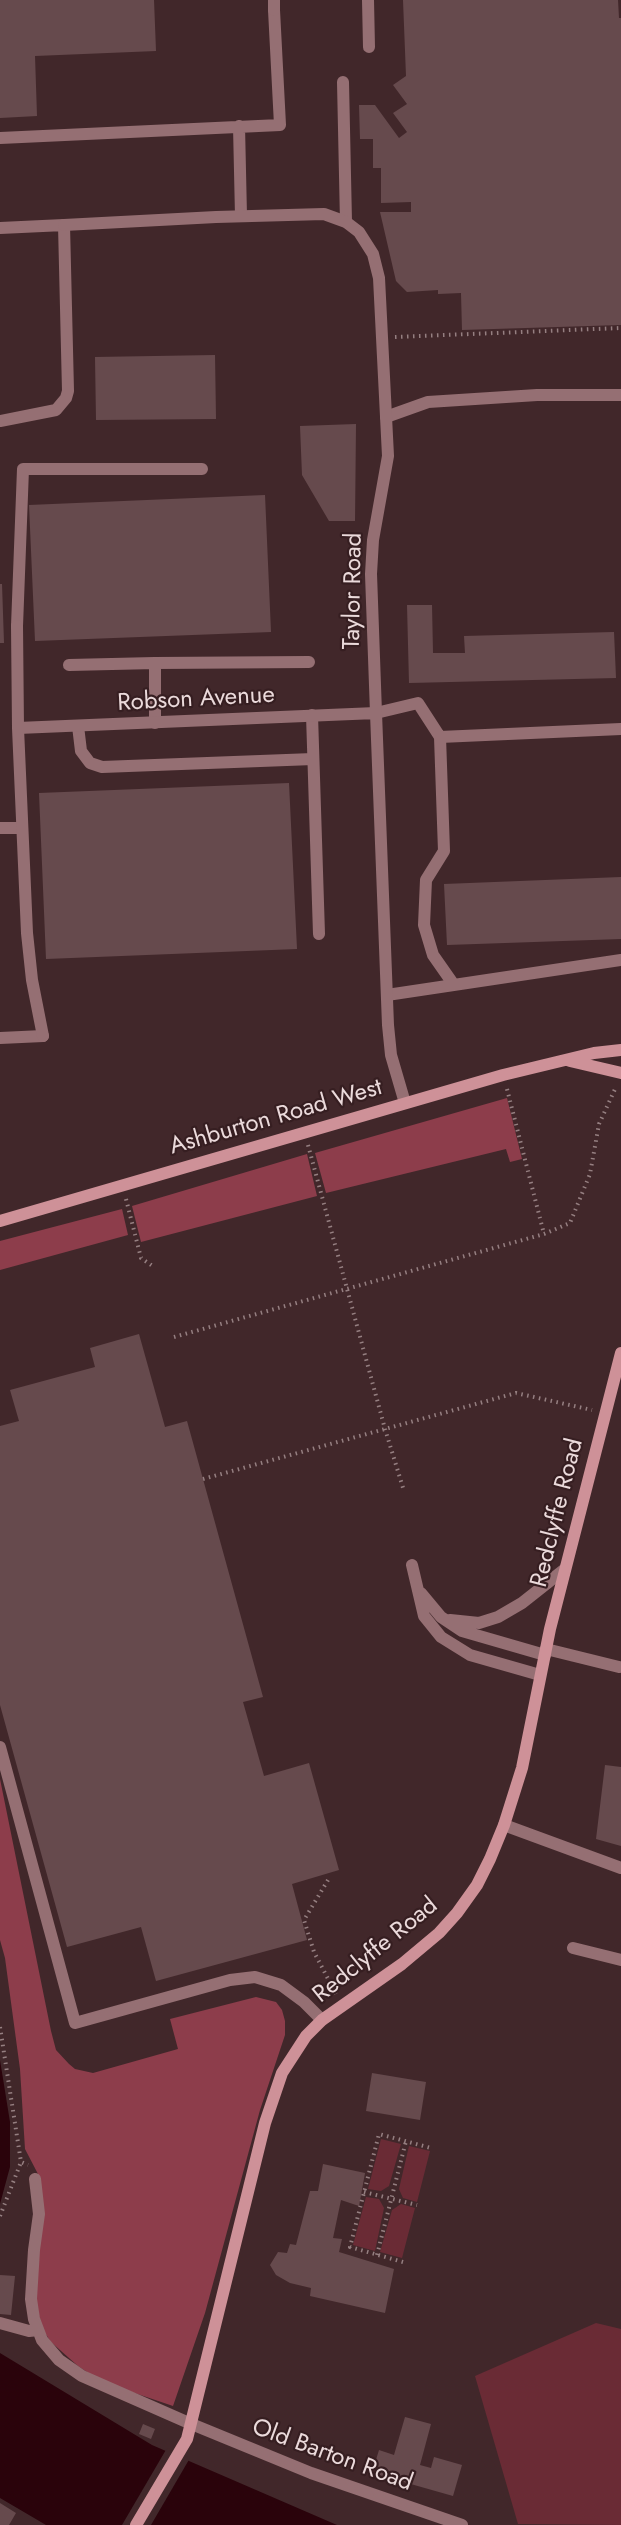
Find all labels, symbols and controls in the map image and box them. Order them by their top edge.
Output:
street label: Taylor Road [339,532,369,650]
street label: Robson Avenue [117,681,275,719]
street label: Ashburton Road West [166,1074,386,1162]
street label: Redclyffe Road [526,1436,590,1590]
street label: Redclyffe Road [308,1892,444,2010]
street label: Old Barton Road [248,2414,416,2498]

